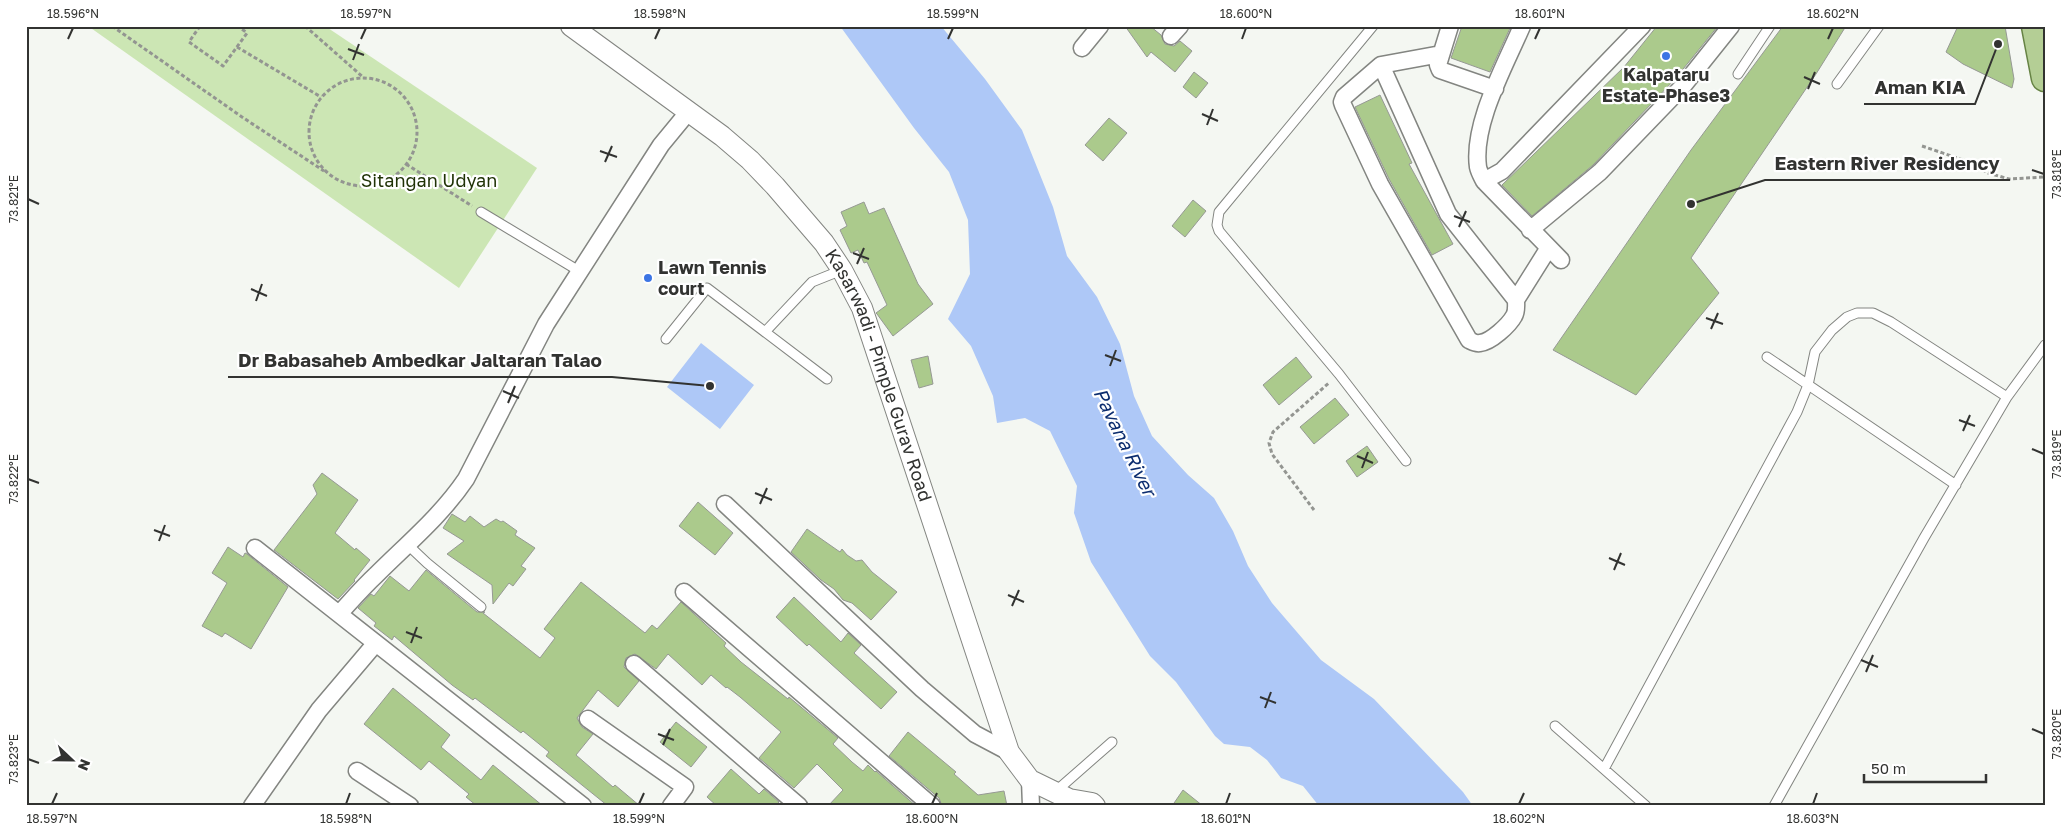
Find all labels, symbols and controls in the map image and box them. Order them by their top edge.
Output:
text: 18.596°N [47,6,99,21]
text: 18.597°N [340,6,392,21]
text: 18.598°N [634,6,686,21]
text: 18.599°N [927,6,979,21]
text: 18.600°N [1220,6,1272,21]
text: 18.601°N [1515,6,1565,21]
text: 18.602°N [1807,6,1859,21]
marker: Kalpataru Estate-Phase3 [1660,50,1672,62]
place label: Kalpataru Estate-Phase3 [1602,63,1730,106]
callout: Aman KIA [1864,70,1975,104]
text: Aman KIA [1874,75,1966,98]
callout: Eastern River Residency [1765,146,2010,180]
text: 73.818°E [2049,149,2064,199]
text: Eastern River Residency [1774,151,2000,174]
park label: Sitangan Udyan [361,169,497,191]
text: 73.821°E [6,175,21,223]
street label: Kasarwadi - Pimple Gurav Road [821,244,937,504]
place label: Lawn Tennis court [658,256,767,299]
marker: Lawn Tennis court [642,272,654,284]
callout: Dr Babasaheb Ambedkar Jaltaran Talao [228,343,612,377]
text: Dr Babasaheb Ambedkar Jaltaran Talao [238,348,602,371]
water label: Pavana River [1089,384,1163,502]
text: 73.819°E [2049,429,2064,479]
text: 73.822°E [6,454,21,504]
text: 73.820°E [2049,709,2064,759]
text: 73.823°E [6,734,21,784]
north arrow [48,734,98,784]
scale bar [1864,752,1986,784]
text: N [75,757,94,773]
text: 50 m [1871,759,1906,777]
text: 18.597°N [26,811,78,826]
text: 18.598°N [320,811,372,826]
text: 18.599°N [613,811,665,826]
text: 18.600°N [906,811,958,826]
text: 18.601°N [1201,811,1251,826]
text: 18.602°N [1493,811,1545,826]
text: 18.603°N [1787,811,1839,826]

